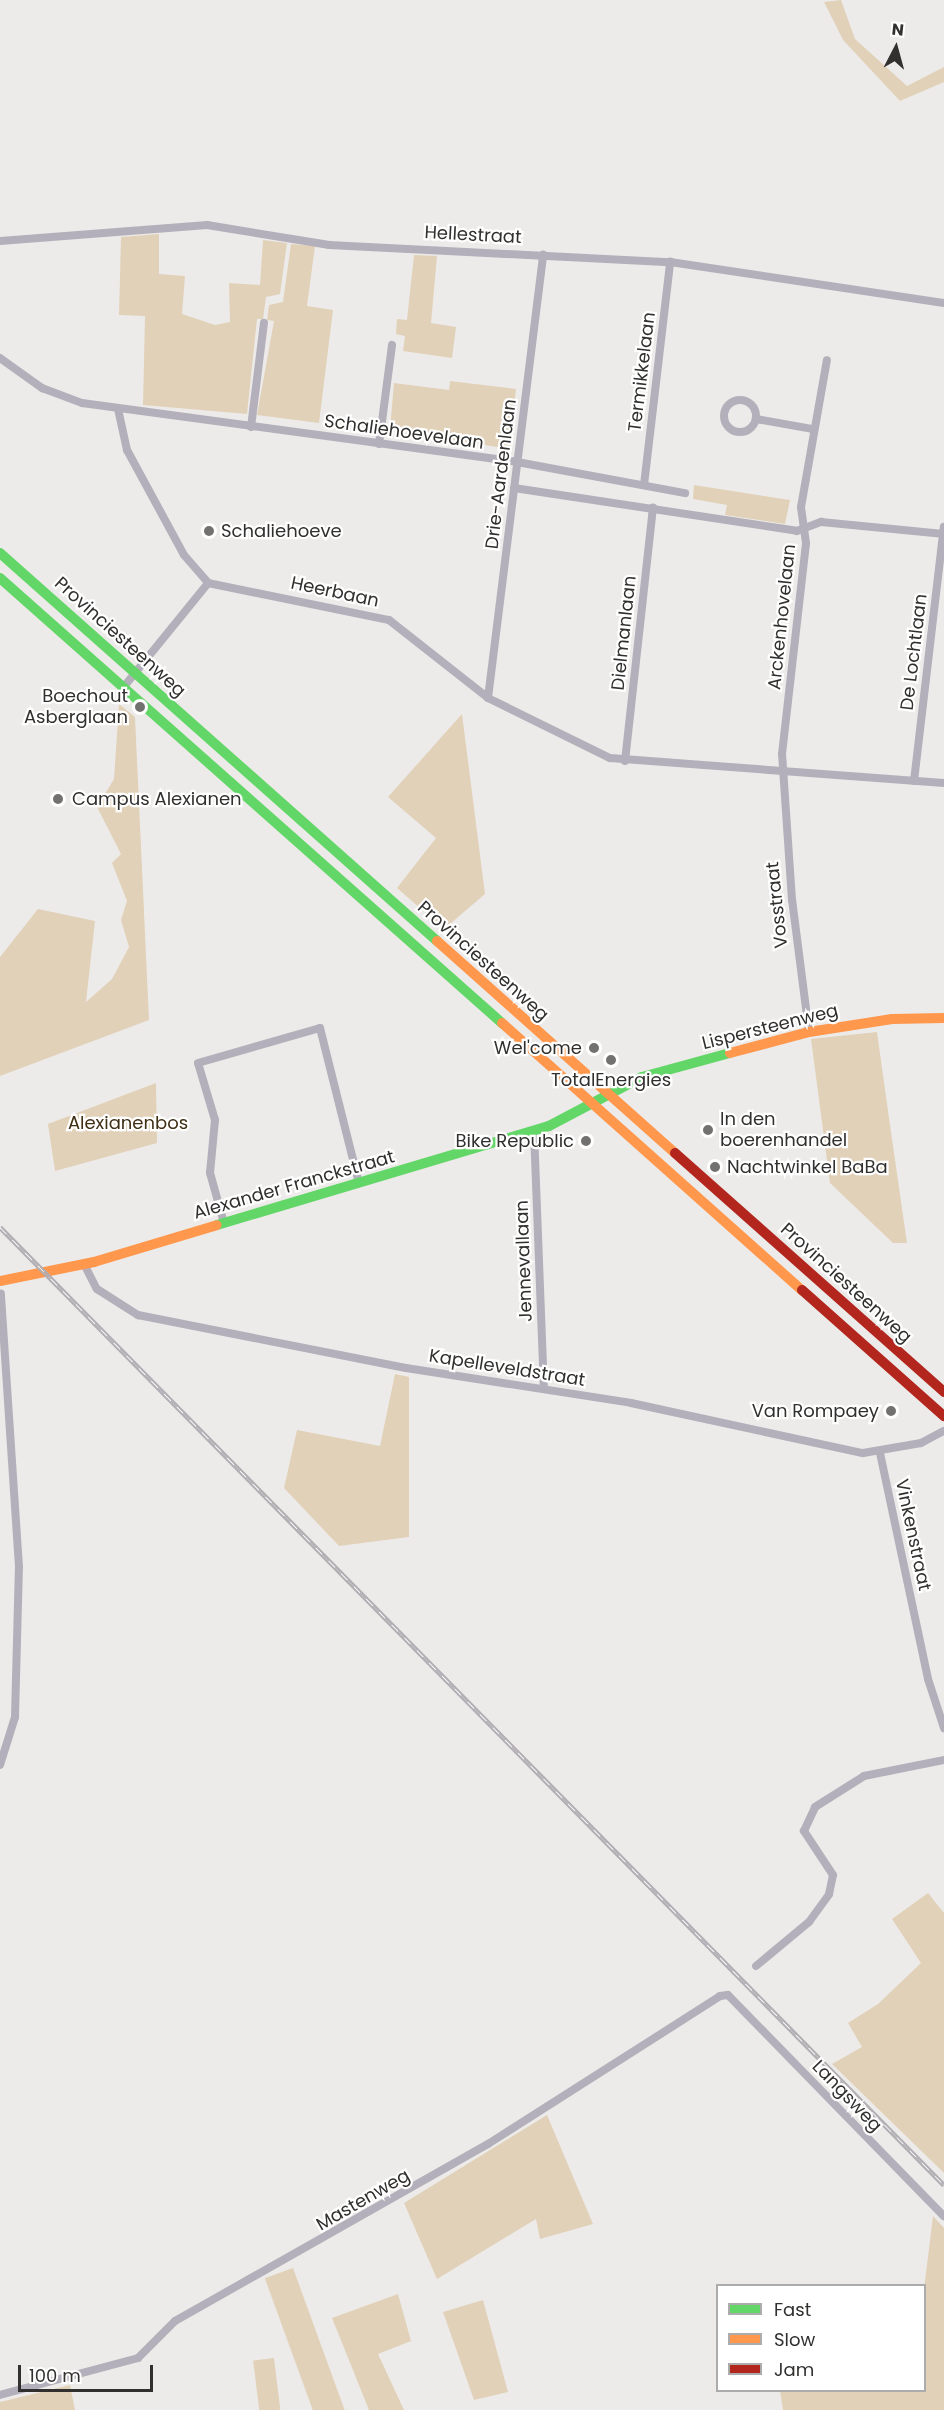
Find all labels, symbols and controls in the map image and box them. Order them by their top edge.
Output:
north arrow [866,18,926,78]
text: N [891,18,905,42]
street label: Hellestraat [424,222,522,248]
street label: Termikkelaan [624,311,660,433]
street label: Drie-Aardenlaan [481,398,521,550]
street label: Schaliehoevelaan [323,410,485,454]
place label: Schaliehoeve [221,520,342,542]
marker: Schaliehoeve [202,524,216,538]
street label: Arckenhovelaan [764,543,800,691]
street label: Provinciesteenweg [50,572,190,702]
street label: Heerbaan [289,572,381,612]
street label: Dielmanlaan [607,575,641,691]
street label: De Lochtlaan [896,592,932,712]
place label: Boechout Asberglaan [24,686,128,728]
marker: Boechout Asberglaan [133,700,147,714]
place label: Campus Alexianen [72,788,242,810]
marker: Campus Alexianen [49,790,67,808]
street label: Vosstraat [762,861,792,949]
street label: Provinciesteenweg [413,896,553,1026]
street label: Lispersteenweg [700,1000,840,1054]
place label: Wel'come [494,1037,582,1059]
marker: Wel'come [587,1041,601,1055]
marker: TotalEnergies [604,1053,618,1067]
place label: TotalEnergies [551,1069,671,1091]
place label: In den boerenhandel [720,1109,847,1152]
park label: Alexianenbos [68,1112,188,1134]
marker: In den boerenhandel [701,1123,715,1137]
place label: Bike Republic [456,1130,574,1152]
marker: Bike Republic [579,1134,593,1148]
street label: Alexander Franckstraat [191,1146,397,1224]
place label: Nachtwinkel BaBa [727,1156,888,1178]
marker: Nachtwinkel BaBa [708,1160,722,1174]
street label: Jennevallaan [511,1200,537,1322]
street label: Provinciesteenweg [776,1218,916,1348]
street label: Kapelleveldstraat [427,1345,587,1391]
place label: Van Rompaey [752,1400,879,1422]
marker: Van Rompaey [884,1404,898,1418]
street label: Vinkenstraat [891,1477,935,1593]
street label: Langsweg [808,2056,886,2136]
street label: Mastenweg [312,2165,414,2235]
legend [716,2284,926,2392]
text: Fast [774,2297,811,2322]
text: Slow [774,2327,815,2352]
scale bar [21,2353,156,2391]
text: Jam [774,2357,814,2382]
text: 100 m [29,2363,81,2388]

